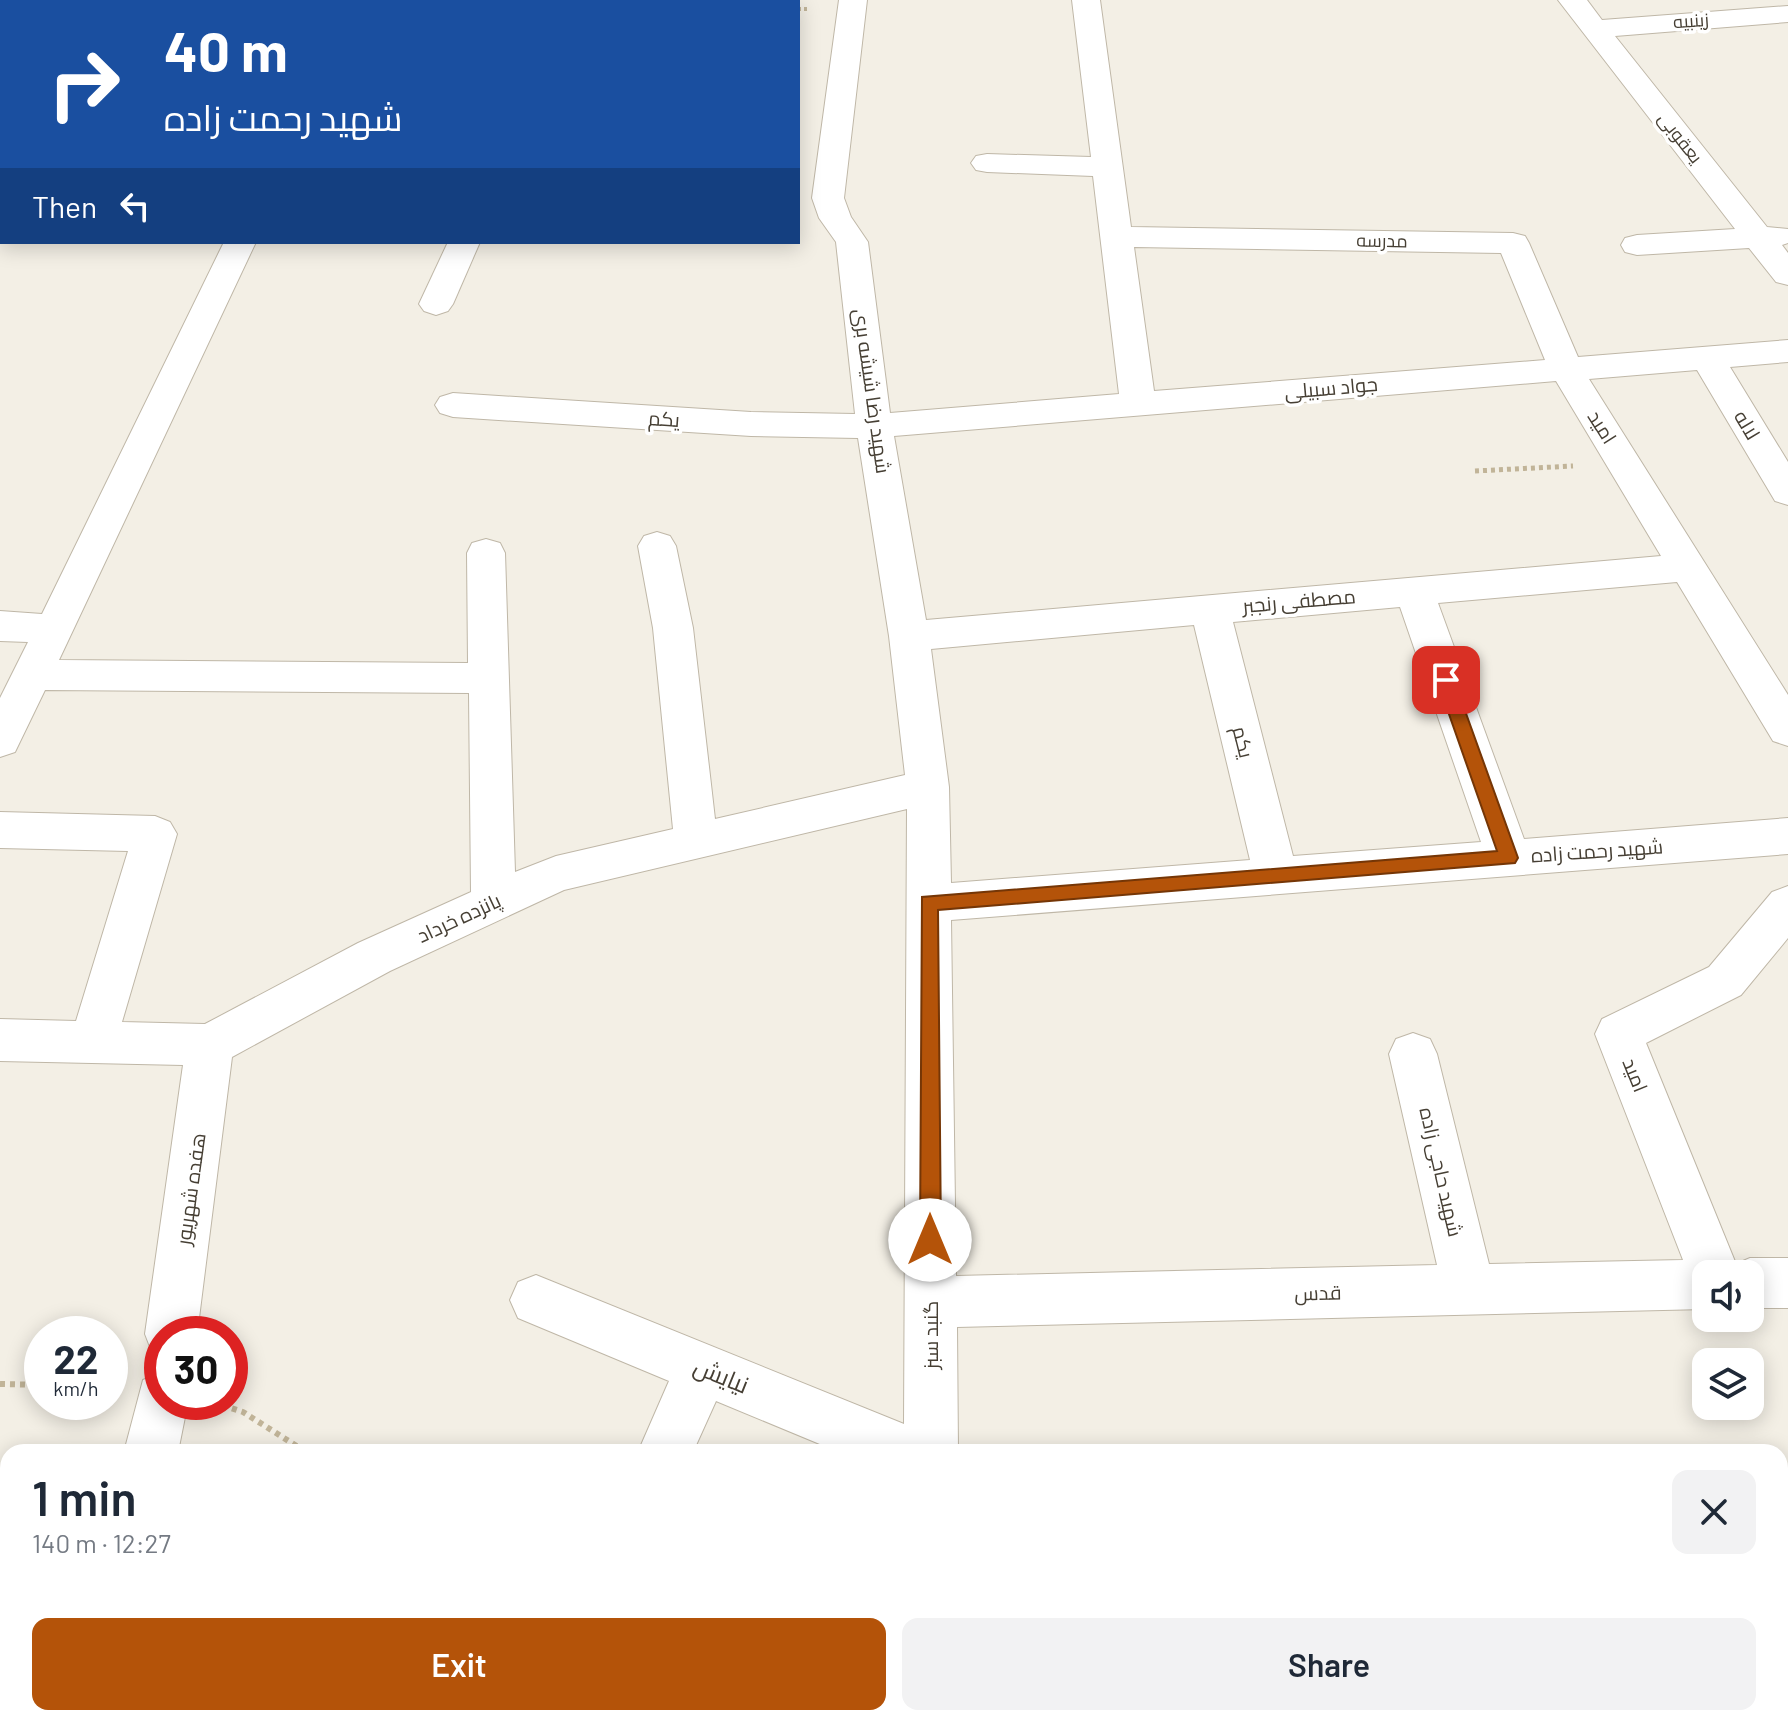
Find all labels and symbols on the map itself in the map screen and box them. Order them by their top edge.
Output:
street label: زینبیه [1672,8,1710,33]
street label: یعقوبی [1653,107,1708,168]
street label: مدرسه [1356,229,1408,252]
street label: شهید رضا شیشه بری [848,307,896,475]
street label: جواد سبیلی [1283,371,1379,405]
street label: یکم [647,405,681,434]
street label: امید [1583,405,1622,448]
street label: لاله [1730,405,1766,444]
street label: مصطفی رنجبر [1240,583,1357,619]
pin [1412,646,1480,714]
street label: یکم [1226,723,1260,761]
street label: شهید رحمت زاده [1530,833,1664,869]
street label: پانزده خرداد [413,887,506,949]
street label: امید [1618,1054,1654,1095]
street label: شهید حاجی زاده [1413,1105,1469,1239]
street label: هفده شهریور [170,1131,212,1248]
position arrow [888,1198,972,1282]
street label: قدس [1294,1280,1342,1306]
street label: گنبد سبز [918,1301,943,1370]
speed limit sign: 30 [144,1316,248,1420]
street label: نیایش [689,1351,753,1400]

